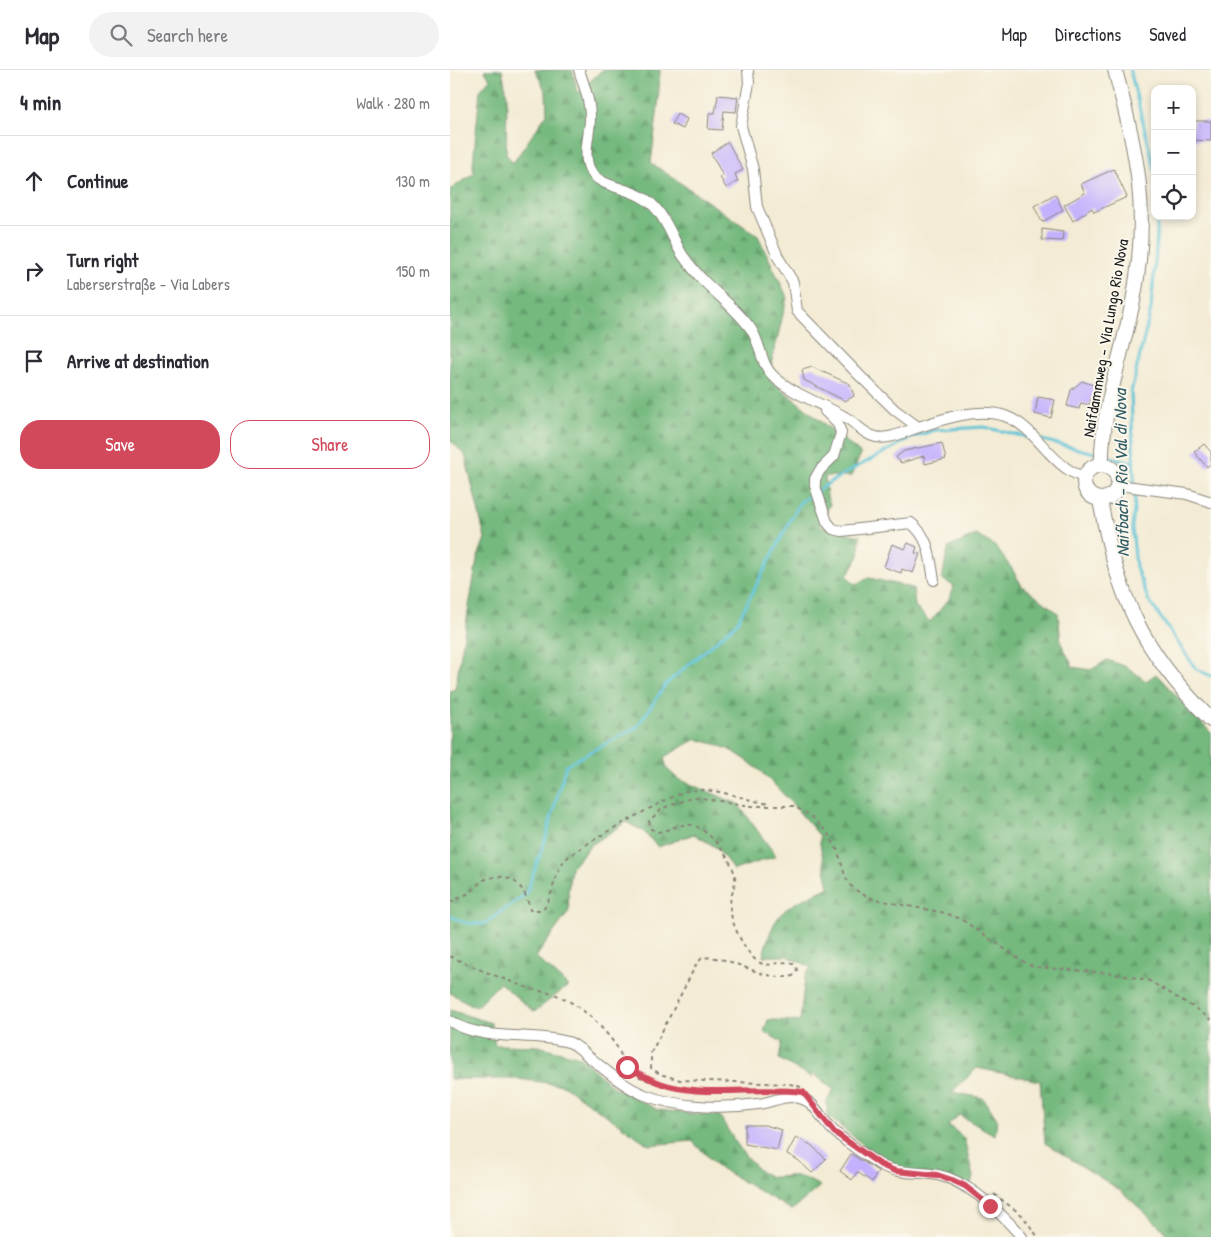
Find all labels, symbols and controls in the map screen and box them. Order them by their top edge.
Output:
search box [89,12,439,57]
text: Map [25,19,59,51]
icon: search [107,21,135,49]
text: Search here [147,22,228,48]
text: Map [1002,22,1027,47]
text: Directions [1055,22,1121,47]
text: Saved [1149,22,1186,47]
map controls [1151,85,1196,220]
button: + [1151,85,1196,130]
text: 4 min [20,88,61,117]
text: Walk · 280 m [356,92,430,114]
button: − [1151,130,1196,175]
icon: ahead [20,167,48,195]
text: Continue [67,168,128,194]
text: 130 m [395,170,430,192]
button: locate [1151,175,1196,220]
street label: Naifdammweg - Via Lungo Rio Nova [1077,237,1133,439]
text: Turn right [67,247,138,273]
icon: right [20,257,48,285]
text: 150 m [396,260,430,282]
text: Laberserstraße - Via Labers [67,273,230,295]
icon: arrive [20,347,48,375]
text: Arrive at destination [67,348,209,374]
water label: Naifbach - Rio Val di Nova [1107,387,1135,557]
button: Save [20,420,220,469]
button: Share [230,420,430,469]
route start [616,1056,639,1079]
route end [979,1195,1002,1218]

